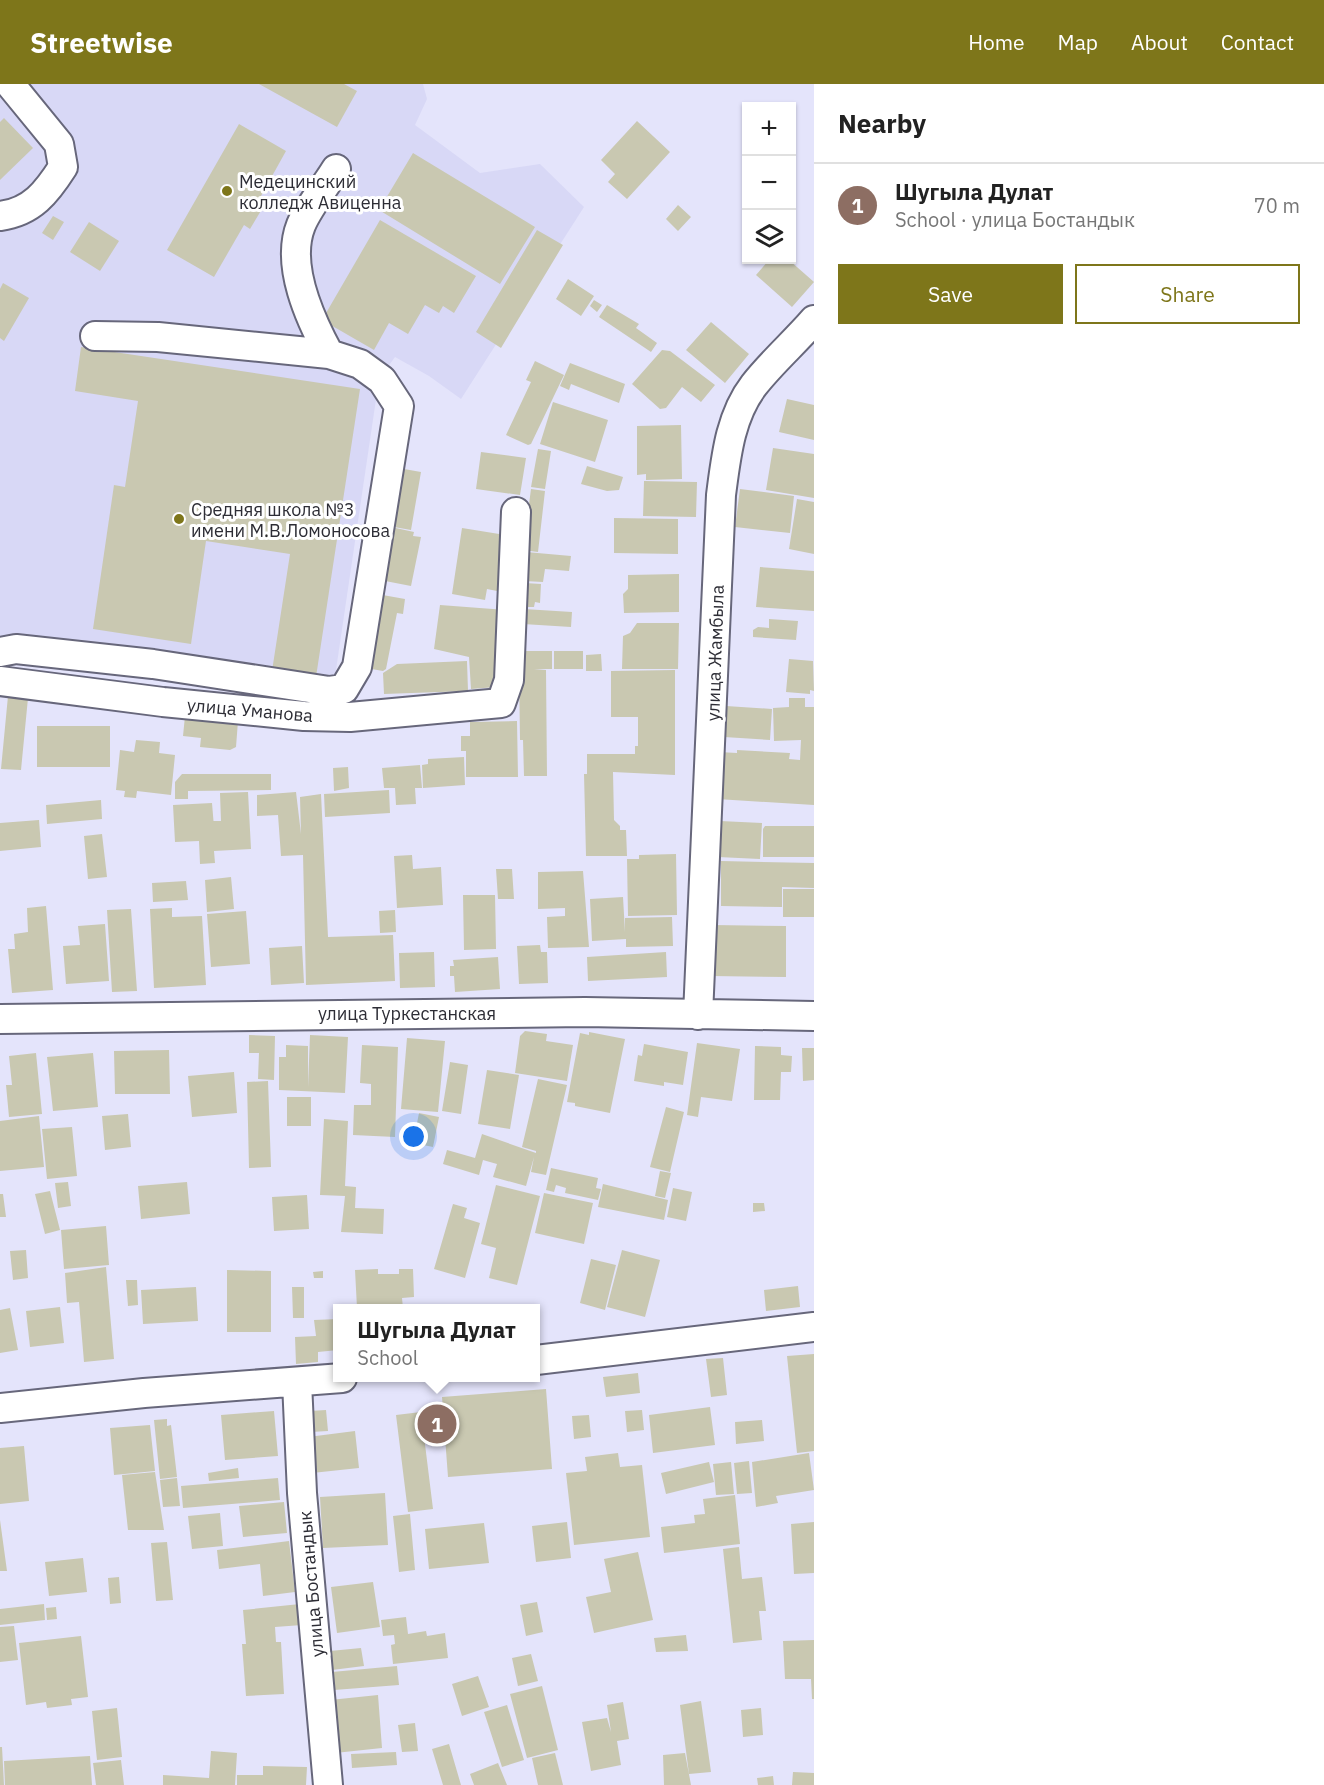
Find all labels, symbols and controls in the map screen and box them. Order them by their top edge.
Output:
text: Streetwise [30,24,173,61]
text: Home [968,28,1025,56]
text: Map [1058,28,1098,56]
text: About [1131,28,1188,56]
text: Contact [1221,28,1294,56]
map controls [742,102,796,264]
button: + [742,102,796,156]
text: Nearby [838,106,926,140]
button: − [742,156,796,210]
place label: Медецинский колледж Авиценна [239,170,402,214]
text: Шугыла Дулат [895,177,1053,206]
marker: Медецинский колледж Авиценна [220,184,234,198]
text: 1 [852,192,864,219]
text: 70 m [1254,192,1300,219]
text: School · улица Бостандык [895,206,1135,233]
button: layers [742,210,796,264]
button: Save [838,264,1063,324]
button: Share [1075,264,1300,324]
place label: Средняя школа №3 имени М.В.Ломоносова [191,498,391,542]
marker: Средняя школа №3 имени М.В.Ломоносова [172,512,186,526]
street label: улица Жамбыла [701,584,729,722]
street label: улица Уманова [186,693,314,727]
street label: улица Туркестанская [318,1002,496,1025]
your location [399,1122,428,1151]
popup [333,1304,540,1382]
text: Шугыла Дулат [357,1315,516,1344]
text: School [357,1344,418,1371]
pin: 1 [418,1402,456,1446]
street label: улица Бостандык [293,1510,329,1658]

